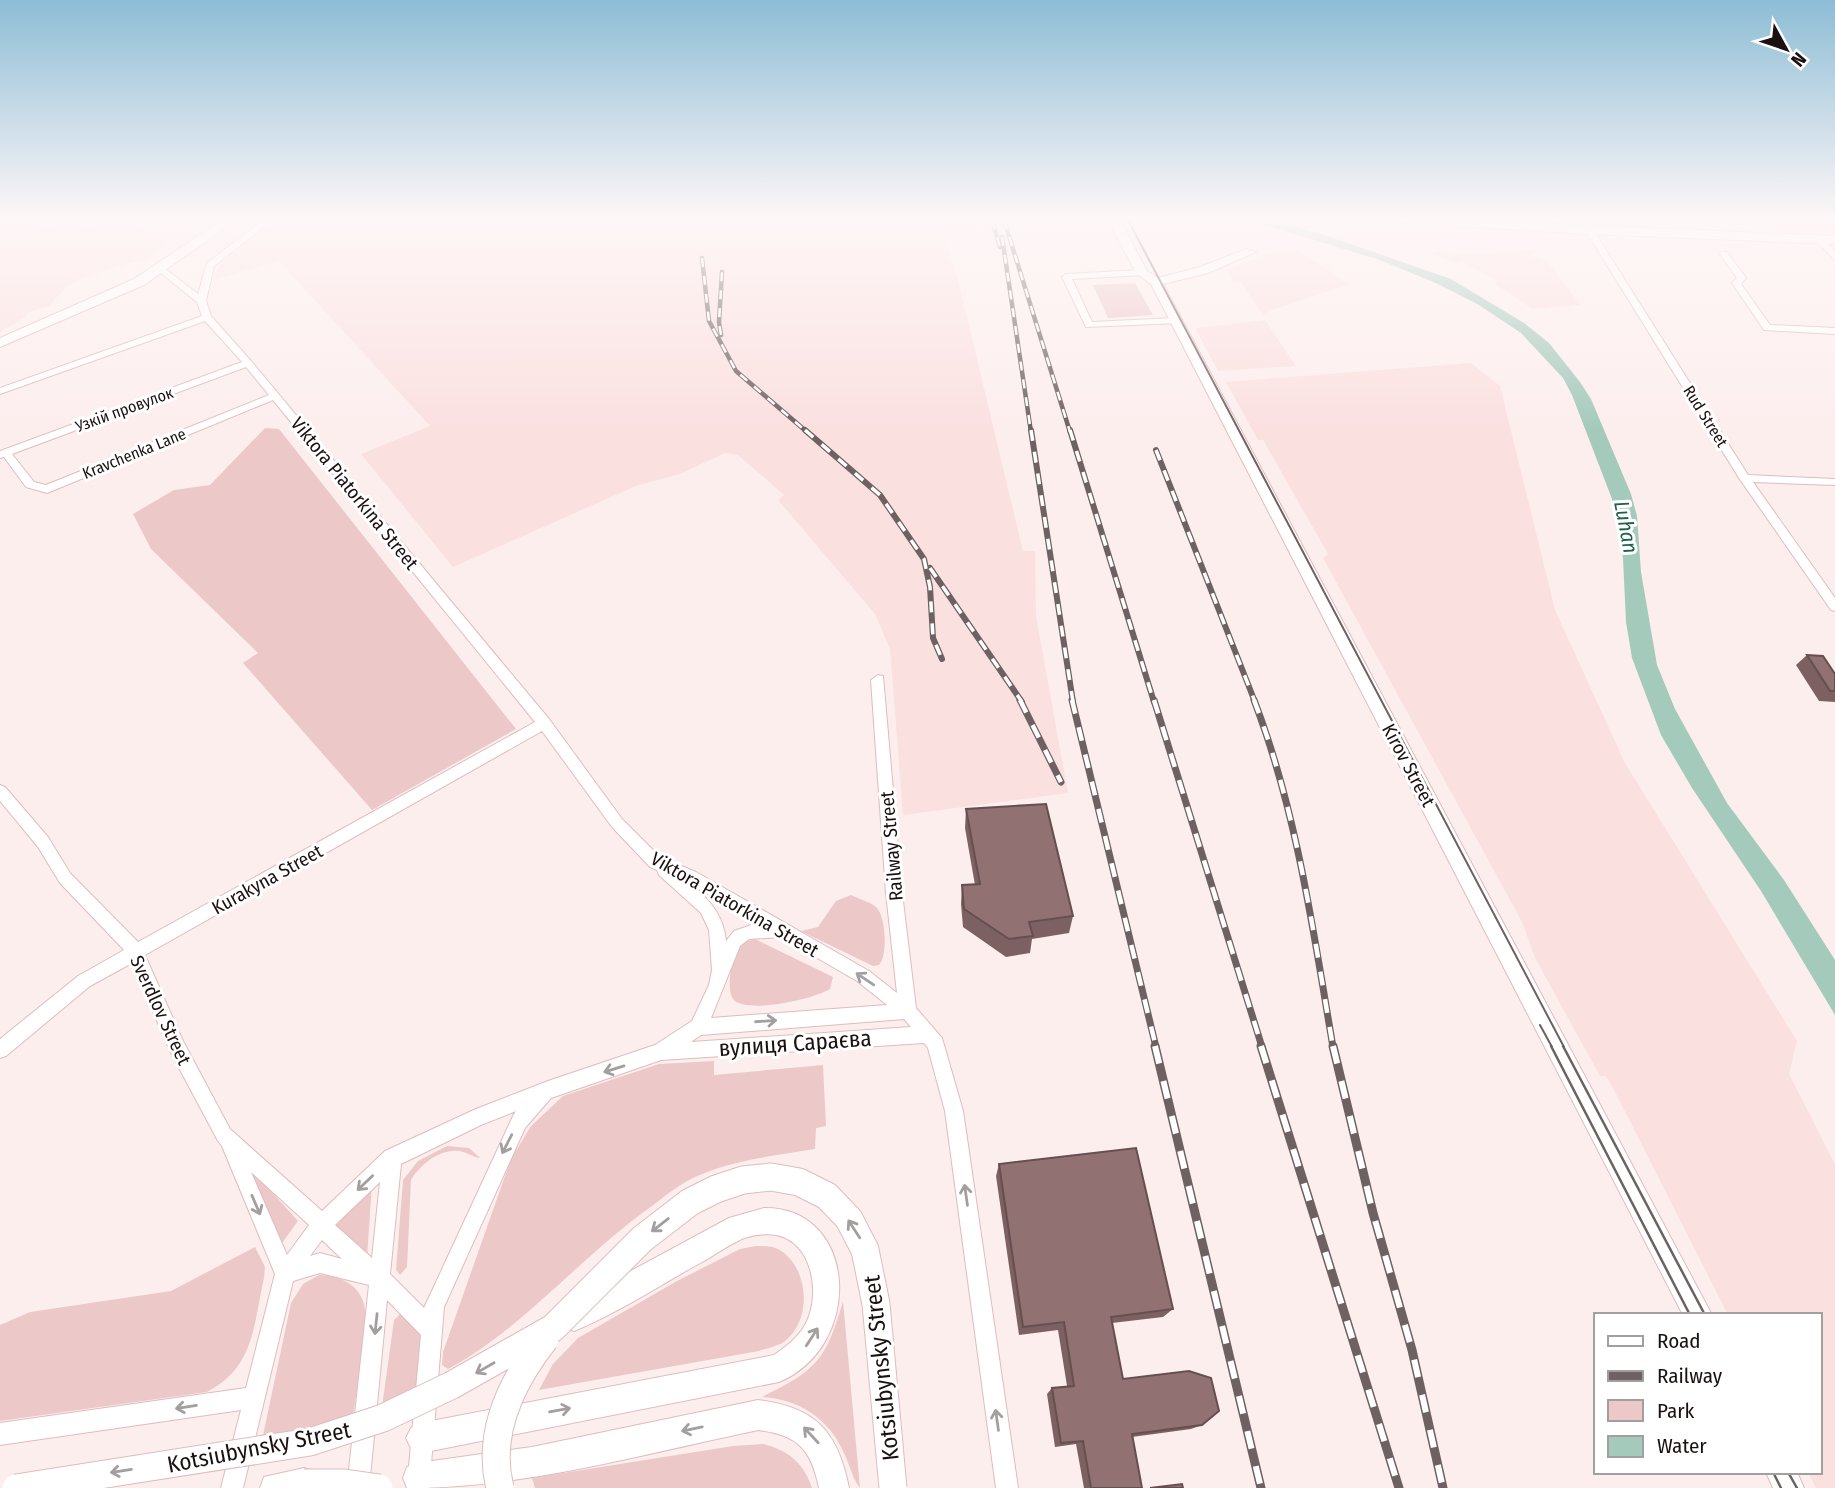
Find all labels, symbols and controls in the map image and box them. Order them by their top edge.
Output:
north arrow [1751,14,1821,84]
text: N [1786,48,1811,71]
street label: Rud Street [1679,382,1732,451]
street label: Узкій провулок [72,383,176,436]
street label: Viktora Piatorkina Street [286,412,424,575]
street label: Kravchenka Lane [80,424,189,483]
water label: Luhan [1608,499,1644,555]
street label: Kirov Street [1377,720,1440,811]
street label: Railway Street [875,789,908,902]
street label: Kurakyna Street [208,839,327,919]
street label: Viktora Piatorkina Street [647,847,823,962]
street label: Sverdlov Street [125,952,196,1069]
one-way arrow [855,971,875,985]
one-way arrow [754,1014,777,1027]
street label: вулиця Сараєва [718,1024,872,1062]
one-way arrow [604,1063,626,1076]
one-way arrow [500,1133,514,1154]
one-way arrow [357,1174,374,1191]
one-way arrow [959,1184,972,1207]
one-way arrow [250,1194,263,1216]
one-way arrow [652,1218,670,1233]
one-way arrow [847,1220,862,1239]
street label: Kotsiubynsky Street [857,1273,905,1462]
one-way arrow [369,1312,382,1334]
legend [1594,1313,1821,1474]
one-way arrow [804,1328,819,1347]
text: Road [1657,1328,1701,1354]
one-way arrow [476,1361,496,1375]
text: Railway [1657,1363,1723,1389]
text: Park [1657,1398,1695,1424]
one-way arrow [175,1401,198,1414]
one-way arrow [548,1403,571,1416]
one-way arrow [991,1410,1004,1432]
street label: Kotsiubynsky Street [165,1415,354,1479]
one-way arrow [681,1422,704,1436]
one-way arrow [803,1427,820,1445]
text: Water [1657,1433,1707,1459]
one-way arrow [110,1465,133,1478]

